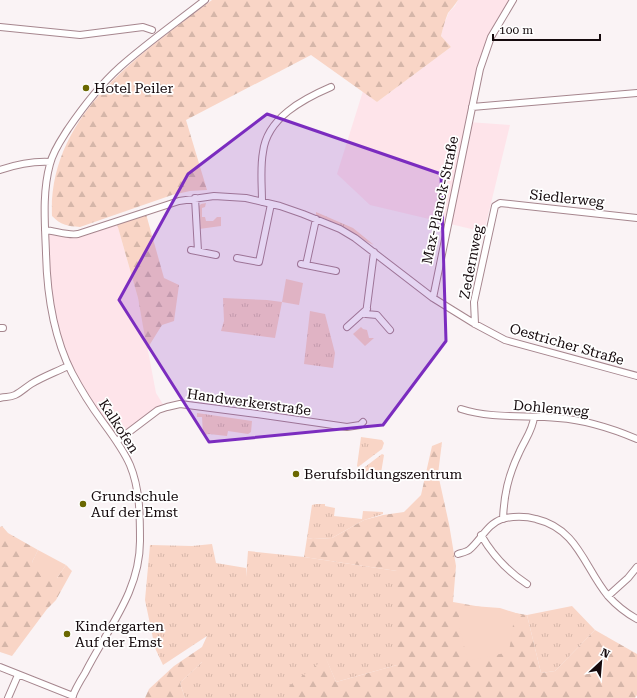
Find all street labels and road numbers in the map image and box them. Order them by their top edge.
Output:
street label: Max-Planck-Straße [419,134,461,266]
street label: Siedlerweg [529,186,605,210]
street label: Zedernweg [456,224,486,300]
street label: Oestricher Straße [508,320,626,368]
street label: Handwerkerstraße [186,385,312,419]
street label: Kalkofen [96,396,142,456]
street label: Dohlenweg [512,397,590,419]

